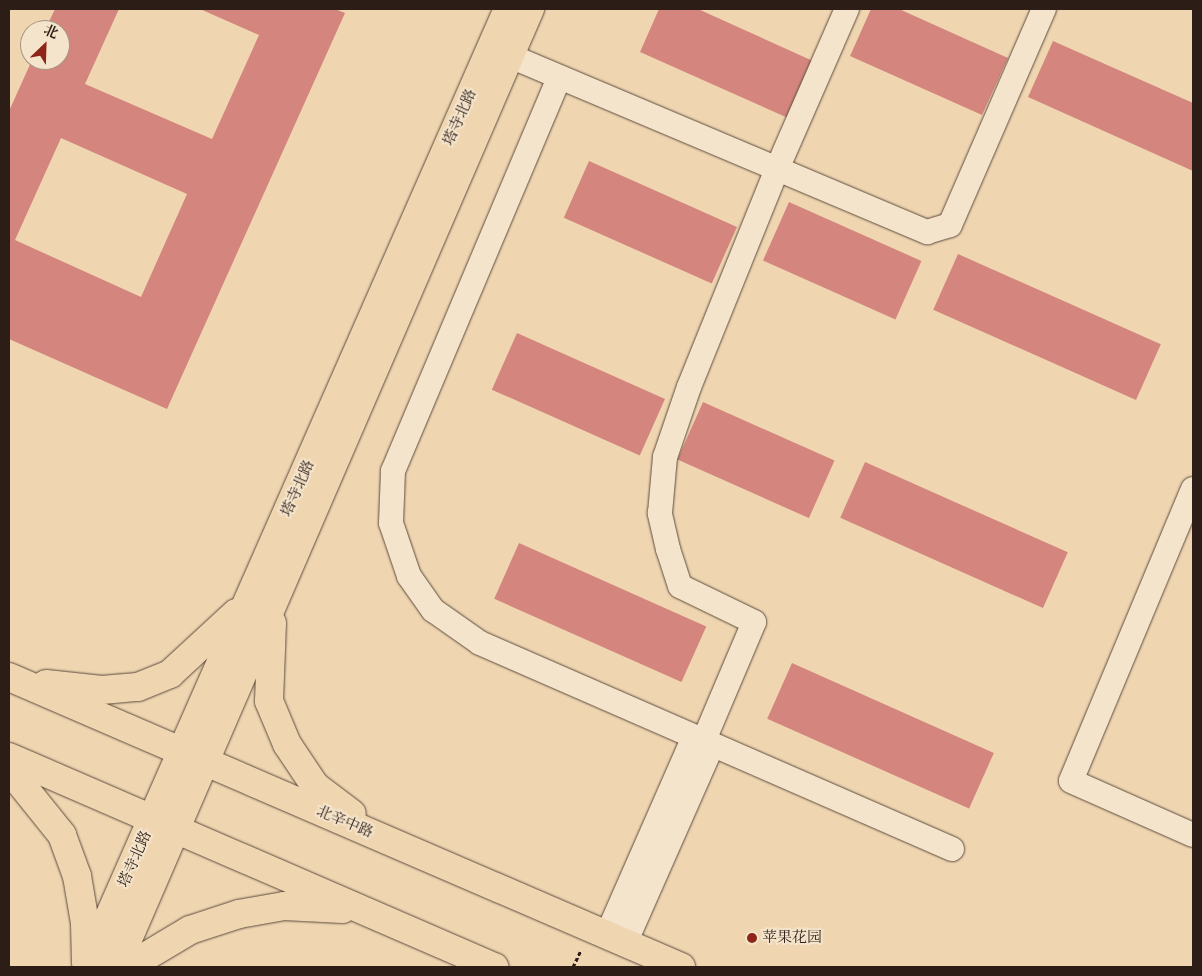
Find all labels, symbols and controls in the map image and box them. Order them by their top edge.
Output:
north arrow [20,20,70,70]
text: 北 [41,21,61,43]
street label: 塔寺北路 [440,86,480,148]
street label: 塔寺北路 [278,457,318,519]
street label: 北辛中路 [314,802,376,842]
street label: 塔寺北路 [115,828,155,890]
place label: 苹果花园 [762,929,822,947]
marker: 苹果花园 [746,932,758,944]

